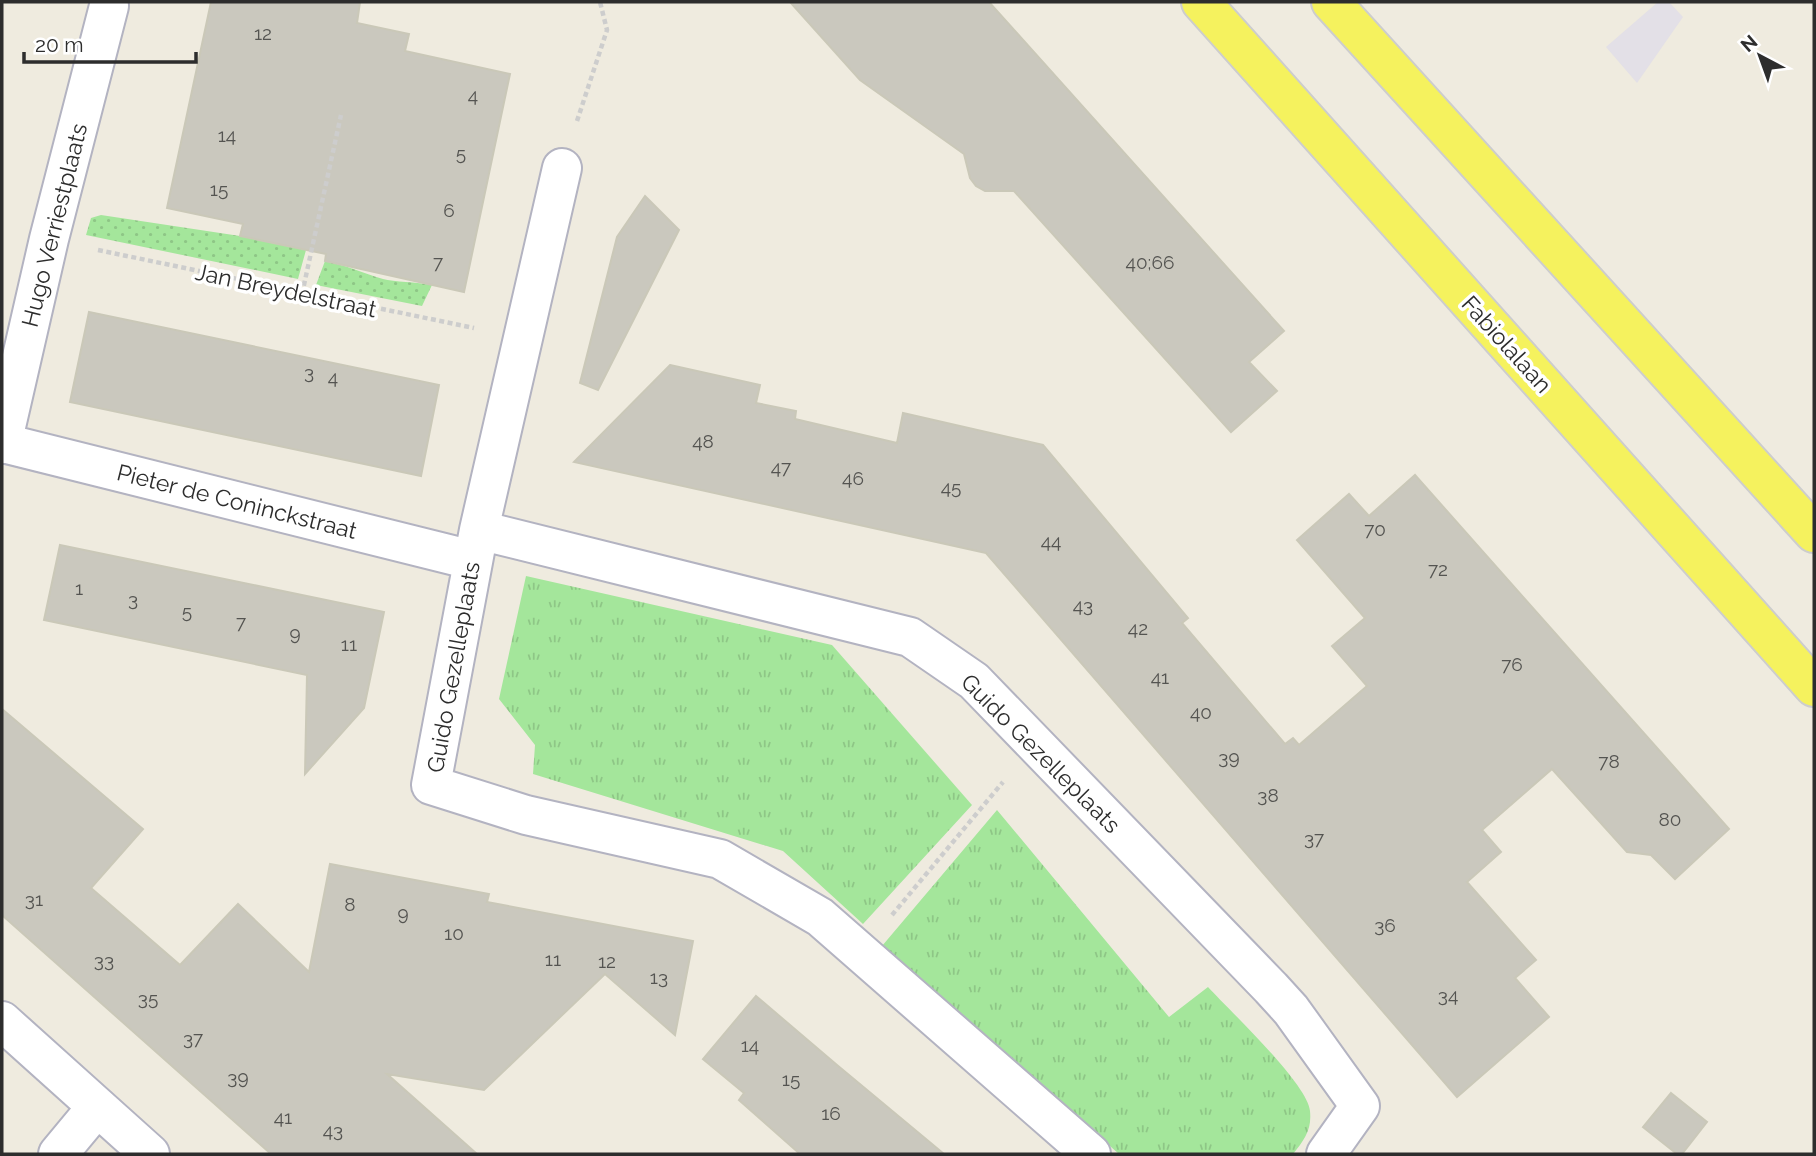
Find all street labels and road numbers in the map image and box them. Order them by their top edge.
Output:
street label: Hugo Verriestplaats [16,120,92,330]
street label: Jan Breydelstraat [193,258,379,322]
street label: Fabiolalaan [1456,290,1558,398]
street label: Pieter de Coninckstraat [114,458,360,544]
street label: Guido Gezelleplaats [421,559,485,775]
street label: Guido Gezelleplaats [956,668,1126,838]

